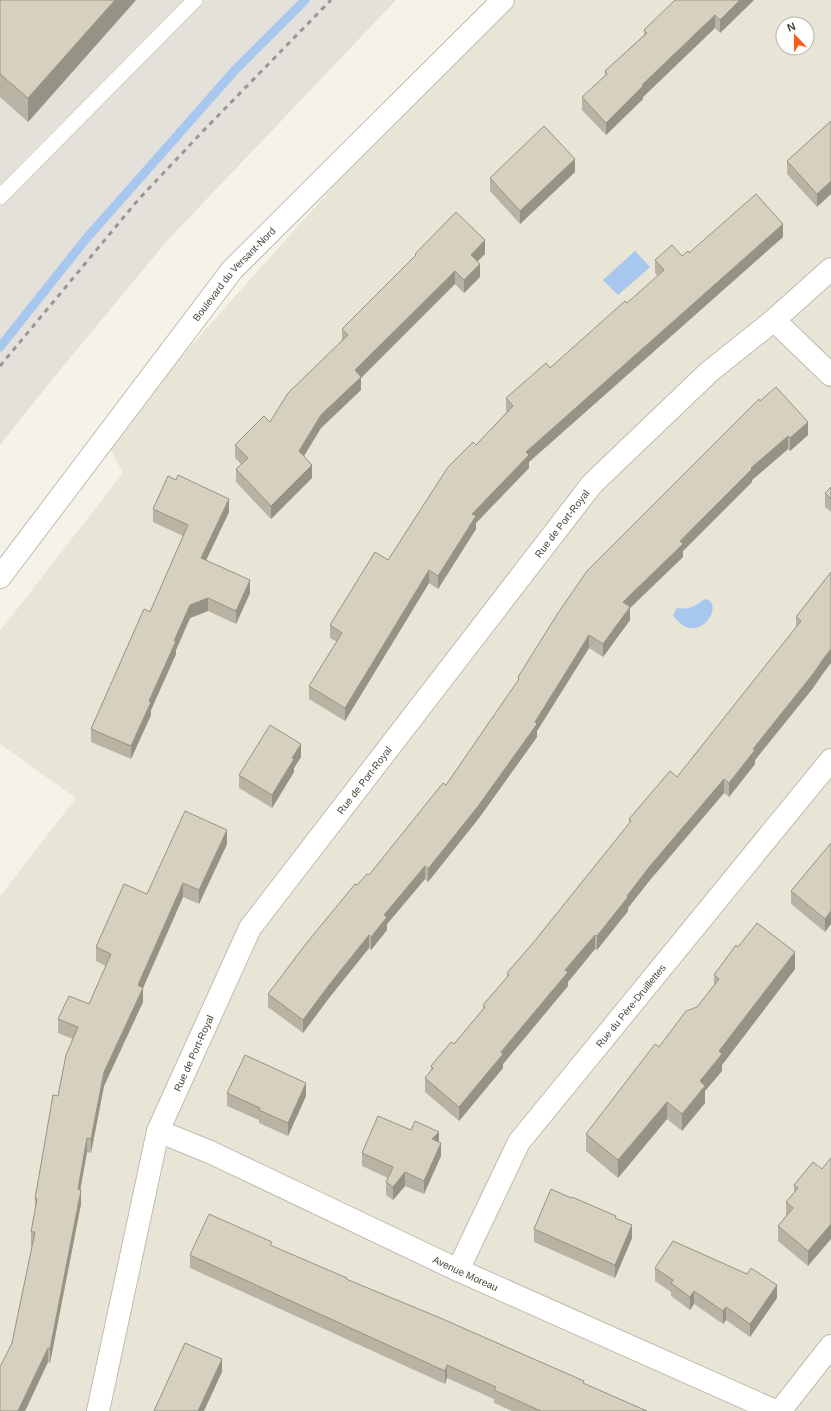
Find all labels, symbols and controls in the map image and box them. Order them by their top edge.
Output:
north arrow [775,16,815,56]
text: N [785,20,797,34]
street label: Boulevard du Versant-Nord [190,225,277,323]
street label: Rue de Port-Royal [532,487,591,559]
street label: Rue de Port-Royal [334,744,393,816]
street label: Rue du Père-Druillettes [593,962,668,1049]
street label: Rue de Port-Royal [171,1013,215,1093]
street label: Avenue Moreau [431,1253,500,1293]

